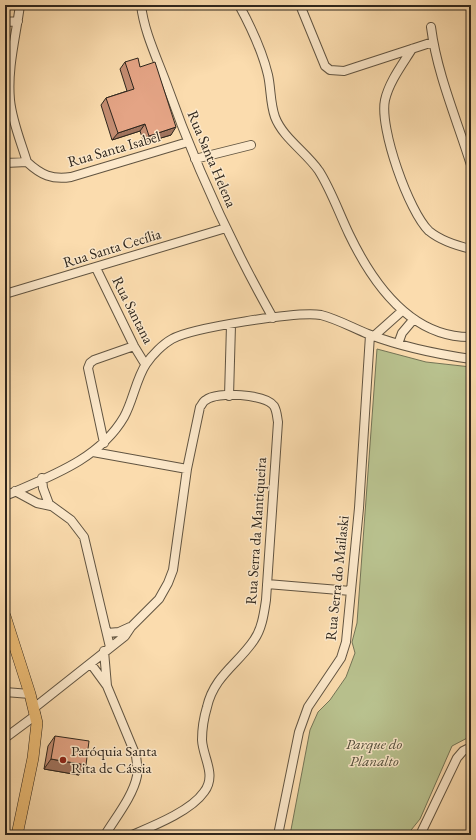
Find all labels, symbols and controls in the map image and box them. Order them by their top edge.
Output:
street label: Rua Santa Helena [183,107,241,210]
street label: Rua Santa Isabel [65,126,163,171]
street label: Rua Santa Cecília [61,224,163,271]
street label: Rua Santana [108,273,158,347]
street label: Rua Serra da Mantiqueira [241,457,270,605]
street label: Rua Serra do Mailaski [320,514,353,641]
park label: Parque do Planalto [346,734,403,770]
place label: Paróquia Santa Rita de Cássia [71,741,157,777]
marker: Paróquia Santa Rita de Cássia [58,755,68,765]

